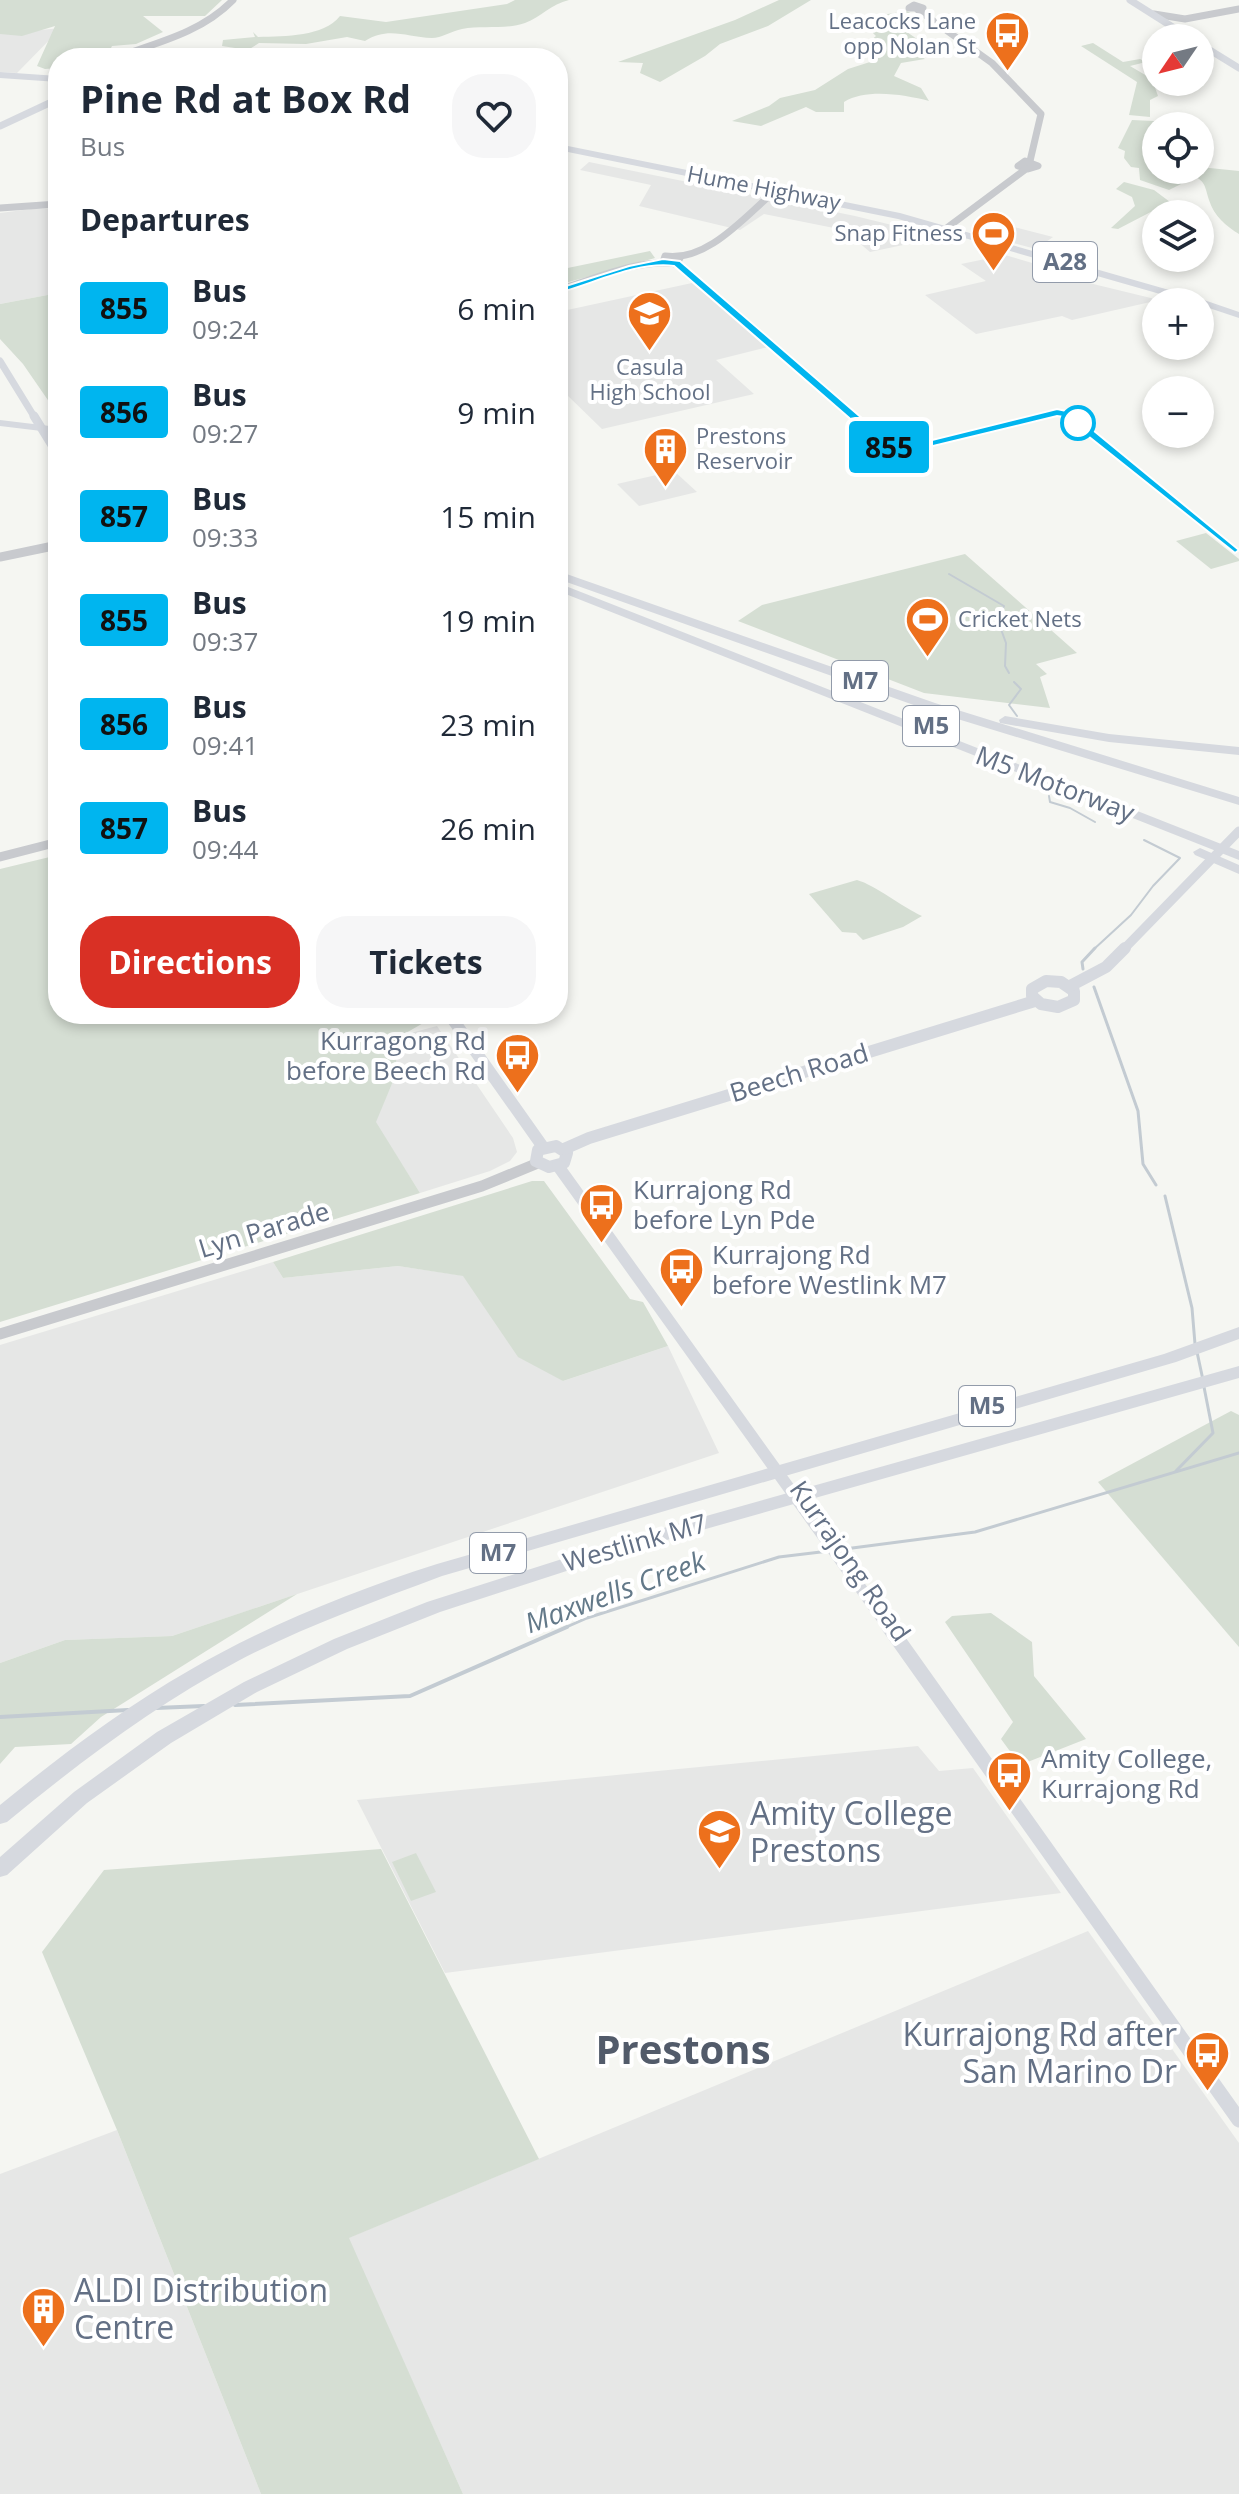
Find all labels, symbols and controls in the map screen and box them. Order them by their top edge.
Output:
place label: Leacocks Lane opp Nolan St [828,5,976,60]
bus stop icon: Leacocks Lane opp Nolan St [983,10,1031,73]
north arrow [1142,24,1214,96]
map controls [1142,24,1214,448]
text: Pine Rd at Box Rd [80,72,411,124]
button: heart [452,74,536,158]
button: locate [1142,112,1214,184]
text: Bus [80,128,125,164]
street label: Hume Highway [685,157,844,217]
text: Departures [80,199,250,240]
button: layers [1142,200,1214,272]
sports icon: Snap Fitness [970,209,1018,272]
place label: Snap Fitness [834,217,963,247]
road number: A28 [1033,242,1097,282]
text: Bus [192,270,247,311]
text: 6 min [457,288,536,329]
button: + [1142,288,1214,360]
text: 855 [100,289,148,327]
school or university icon: Casula High School [626,290,674,353]
text: 09:24 [192,311,258,347]
place label: Casula High School [589,351,711,406]
text: Bus [192,374,247,415]
button: − [1142,376,1214,448]
text: 9 min [457,392,536,433]
text: 856 [100,393,148,431]
unlabelled marker [1061,406,1095,440]
text: 09:27 [192,415,258,451]
place label: Prestons Reservoir [696,420,793,475]
line badge: 855 [843,421,935,473]
building icon: Prestons Reservoir [641,425,689,488]
text: 855 [865,428,913,466]
text: Bus [192,478,247,519]
text: 15 min [440,496,536,537]
text: 857 [100,497,148,535]
text: 09:33 [192,519,258,555]
text: Bus [192,582,247,623]
sports icon: Cricket Nets [903,595,951,658]
text: 19 min [440,600,536,641]
text: 855 [100,601,148,639]
place label: Cricket Nets [958,603,1082,633]
text: 09:37 [192,623,258,659]
road number: M7 [832,661,888,701]
text: Bus [192,686,247,727]
text: 23 min [440,704,536,745]
text: 856 [100,705,148,743]
road number: M5 [903,706,959,746]
text: 09:41 [192,727,258,763]
street label: M5 Motorway [971,736,1141,830]
text: Bus [192,790,247,831]
text: 26 min [440,808,536,849]
text: 857 [100,809,148,847]
text: 09:44 [192,831,258,867]
button: Directions [80,916,300,1008]
button: Tickets [316,916,536,1008]
place label: Kurragong Rd before Beech Rd [286,1022,486,1088]
bus stop icon: Kurragong Rd before Beech Rd [493,1032,541,1095]
street label: Beech Road [725,1034,872,1110]
place label: Kurrajong Rd before Lyn Pde [633,1171,815,1237]
bus stop icon: Kurrajong Rd before Lyn Pde [578,1181,626,1244]
street label: Lyn Parade [194,1192,334,1266]
place label: Kurrajong Rd before Westlink M7 [712,1236,947,1302]
bus stop icon: Kurrajong Rd before Westlink M7 [657,1246,705,1309]
road number: M5 [959,1386,1015,1426]
street label: Kurrajong Road [782,1473,920,1648]
street label: Westlink M7 [559,1504,711,1580]
road number: M7 [470,1533,526,1573]
water label: Maxwells Creek [519,1540,711,1641]
place label: Amity College, Kurrajong Rd [1041,1740,1212,1806]
bus stop icon: Amity College, Kurrajong Rd [986,1750,1034,1813]
place label: Amity College Prestons [750,1791,953,1871]
school or university icon: Amity College Prestons [695,1808,743,1871]
place label: Kurrajong Rd after San Marino Dr [903,2012,1177,2092]
district label: Prestons [595,2021,771,2076]
bus stop icon: Kurrajong Rd after San Marino Dr [1184,2029,1232,2092]
place label: ALDI Distribution Centre [74,2268,328,2348]
building icon: ALDI Distribution Centre [19,2285,67,2348]

